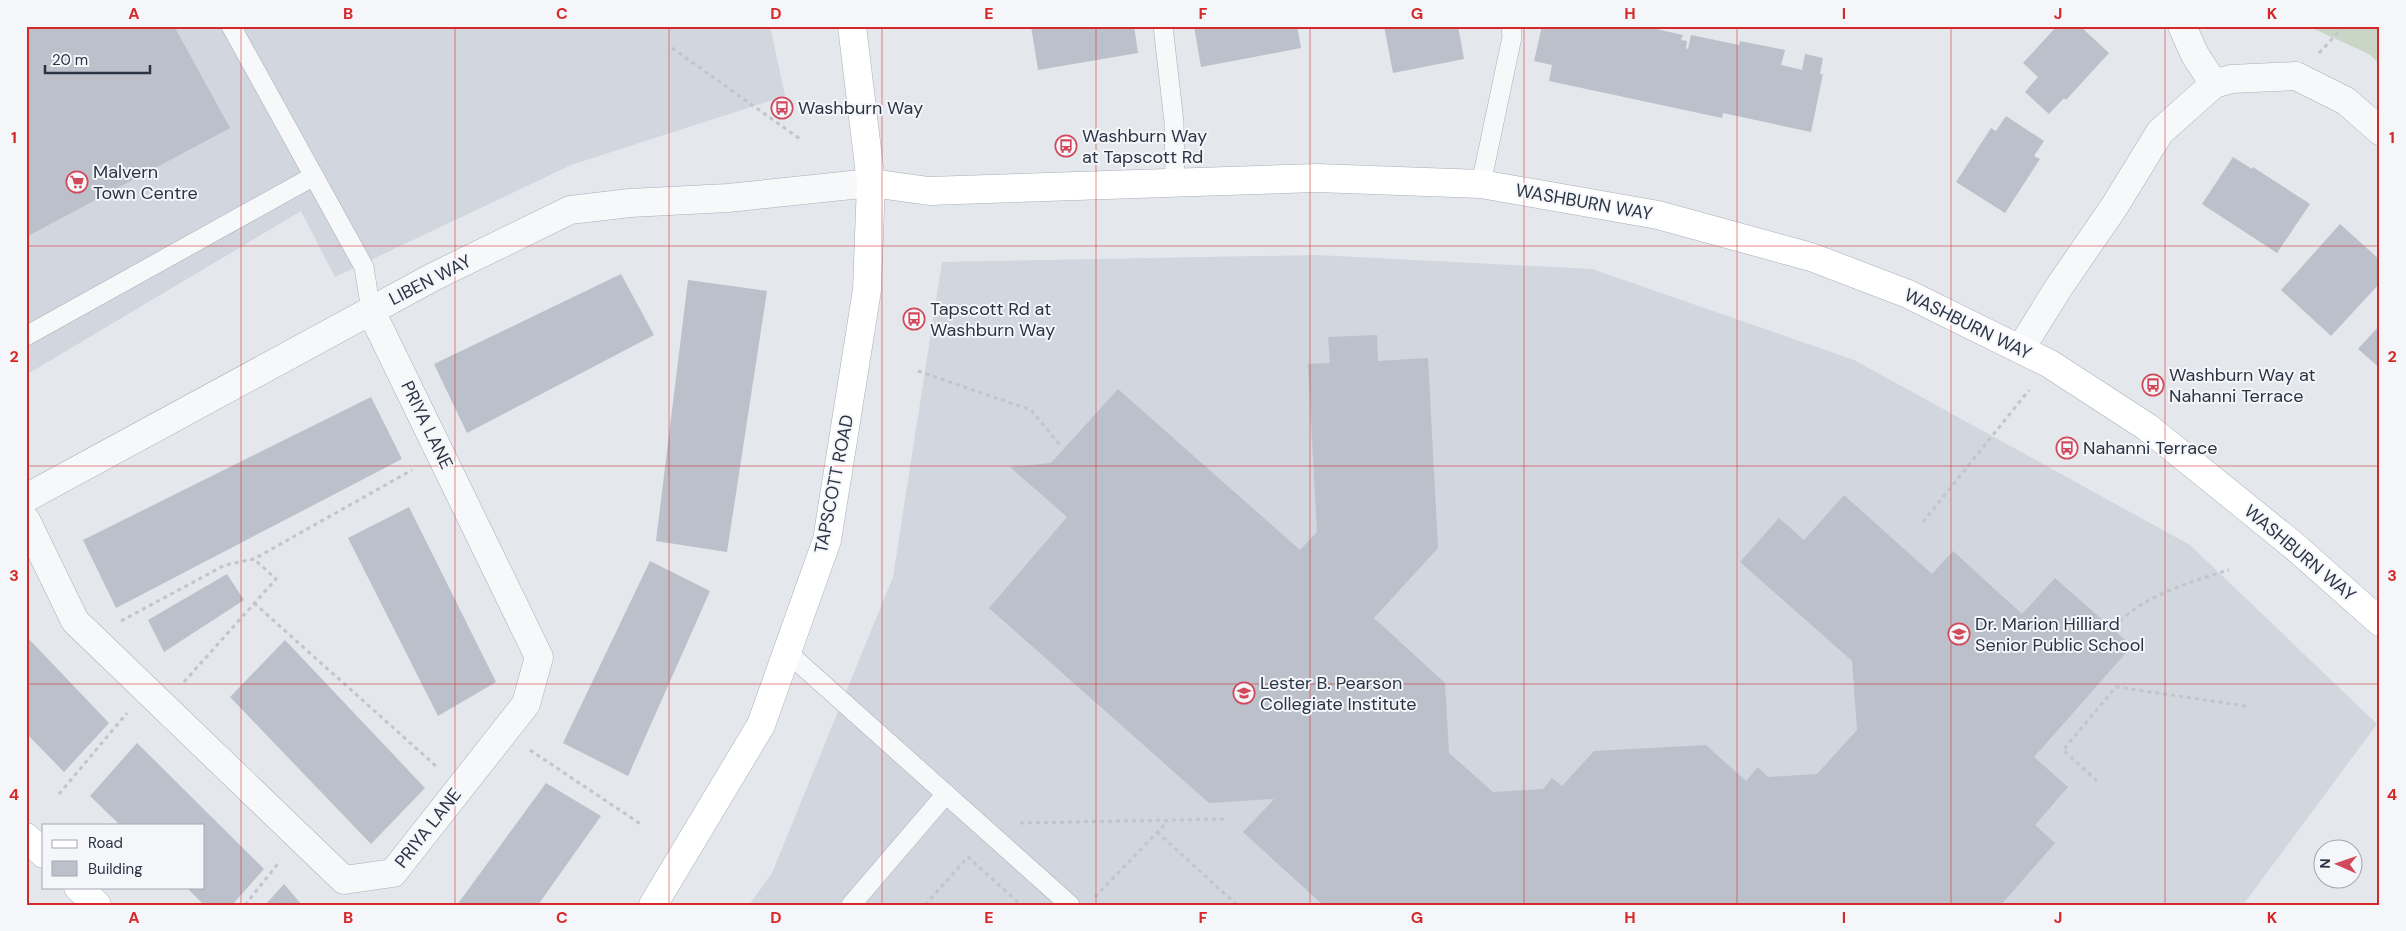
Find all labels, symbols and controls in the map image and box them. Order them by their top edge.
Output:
text: A [128,3,140,24]
text: B [343,3,353,24]
text: C [556,3,568,24]
text: D [770,3,782,24]
text: E [984,3,994,24]
text: F [1199,3,1208,24]
text: G [1411,3,1423,24]
text: H [1624,3,1636,24]
text: I [1842,3,1846,24]
text: J [2054,3,2062,24]
text: K [2267,3,2278,24]
scale bar [45,42,150,74]
text: 20 m [52,50,88,70]
bus stop icon: Washburn Way [770,96,794,120]
place label: Washburn Way [798,96,923,120]
place label: Washburn Way at Tapscott Rd [1082,124,1207,169]
text: 1 [11,127,17,148]
text: 1 [2389,127,2395,148]
bus stop icon: Washburn Way at Tapscott Rd [1054,134,1078,158]
place label: Malvern Town Centre [93,160,198,205]
supermarket icon: Malvern Town Centre [65,170,89,194]
street label: WASHBURN WAY [1514,178,1655,226]
street label: LIBEN WAY [385,249,476,311]
street label: WASHBURN WAY [1900,283,2036,365]
place label: Tapscott Rd at Washburn Way [930,297,1055,342]
bus stop icon: Tapscott Rd at Washburn Way [902,307,926,331]
text: 2 [9,346,19,367]
text: 2 [2387,346,2397,367]
place label: Washburn Way at Nahanni Terrace [2169,363,2316,408]
bus stop icon: Washburn Way at Nahanni Terrace [2141,373,2165,397]
street label: PRIYA LANE [395,377,459,473]
street label: TAPSCOTT ROAD [809,413,859,555]
bus stop icon: Nahanni Terrace [2055,436,2079,460]
place label: Nahanni Terrace [2083,436,2217,460]
street label: WASHBURN WAY [2239,499,2361,607]
text: 3 [9,565,19,586]
text: 3 [2387,565,2397,586]
place label: Dr. Marion Hilliard Senior Public School [1975,612,2144,657]
school or university icon: Dr. Marion Hilliard Senior Public School [1947,622,1971,646]
place label: Lester B. Pearson Collegiate Institute [1260,671,1416,716]
school or university icon: Lester B. Pearson Collegiate Institute [1232,681,1256,705]
street label: PRIYA LANE [389,783,467,873]
text: 4 [9,784,19,805]
text: 4 [2387,784,2397,805]
legend [42,824,205,888]
text: Road [88,833,123,853]
north arrow [2314,838,2364,888]
text: N [2316,858,2334,869]
text: Building [88,859,143,879]
text: A [128,907,140,928]
text: B [343,907,353,928]
text: C [556,907,568,928]
text: D [770,907,782,928]
text: E [984,907,994,928]
text: F [1199,907,1208,928]
text: G [1411,907,1423,928]
text: H [1624,907,1636,928]
text: I [1842,907,1846,928]
text: J [2054,907,2062,928]
text: K [2267,907,2278,928]

